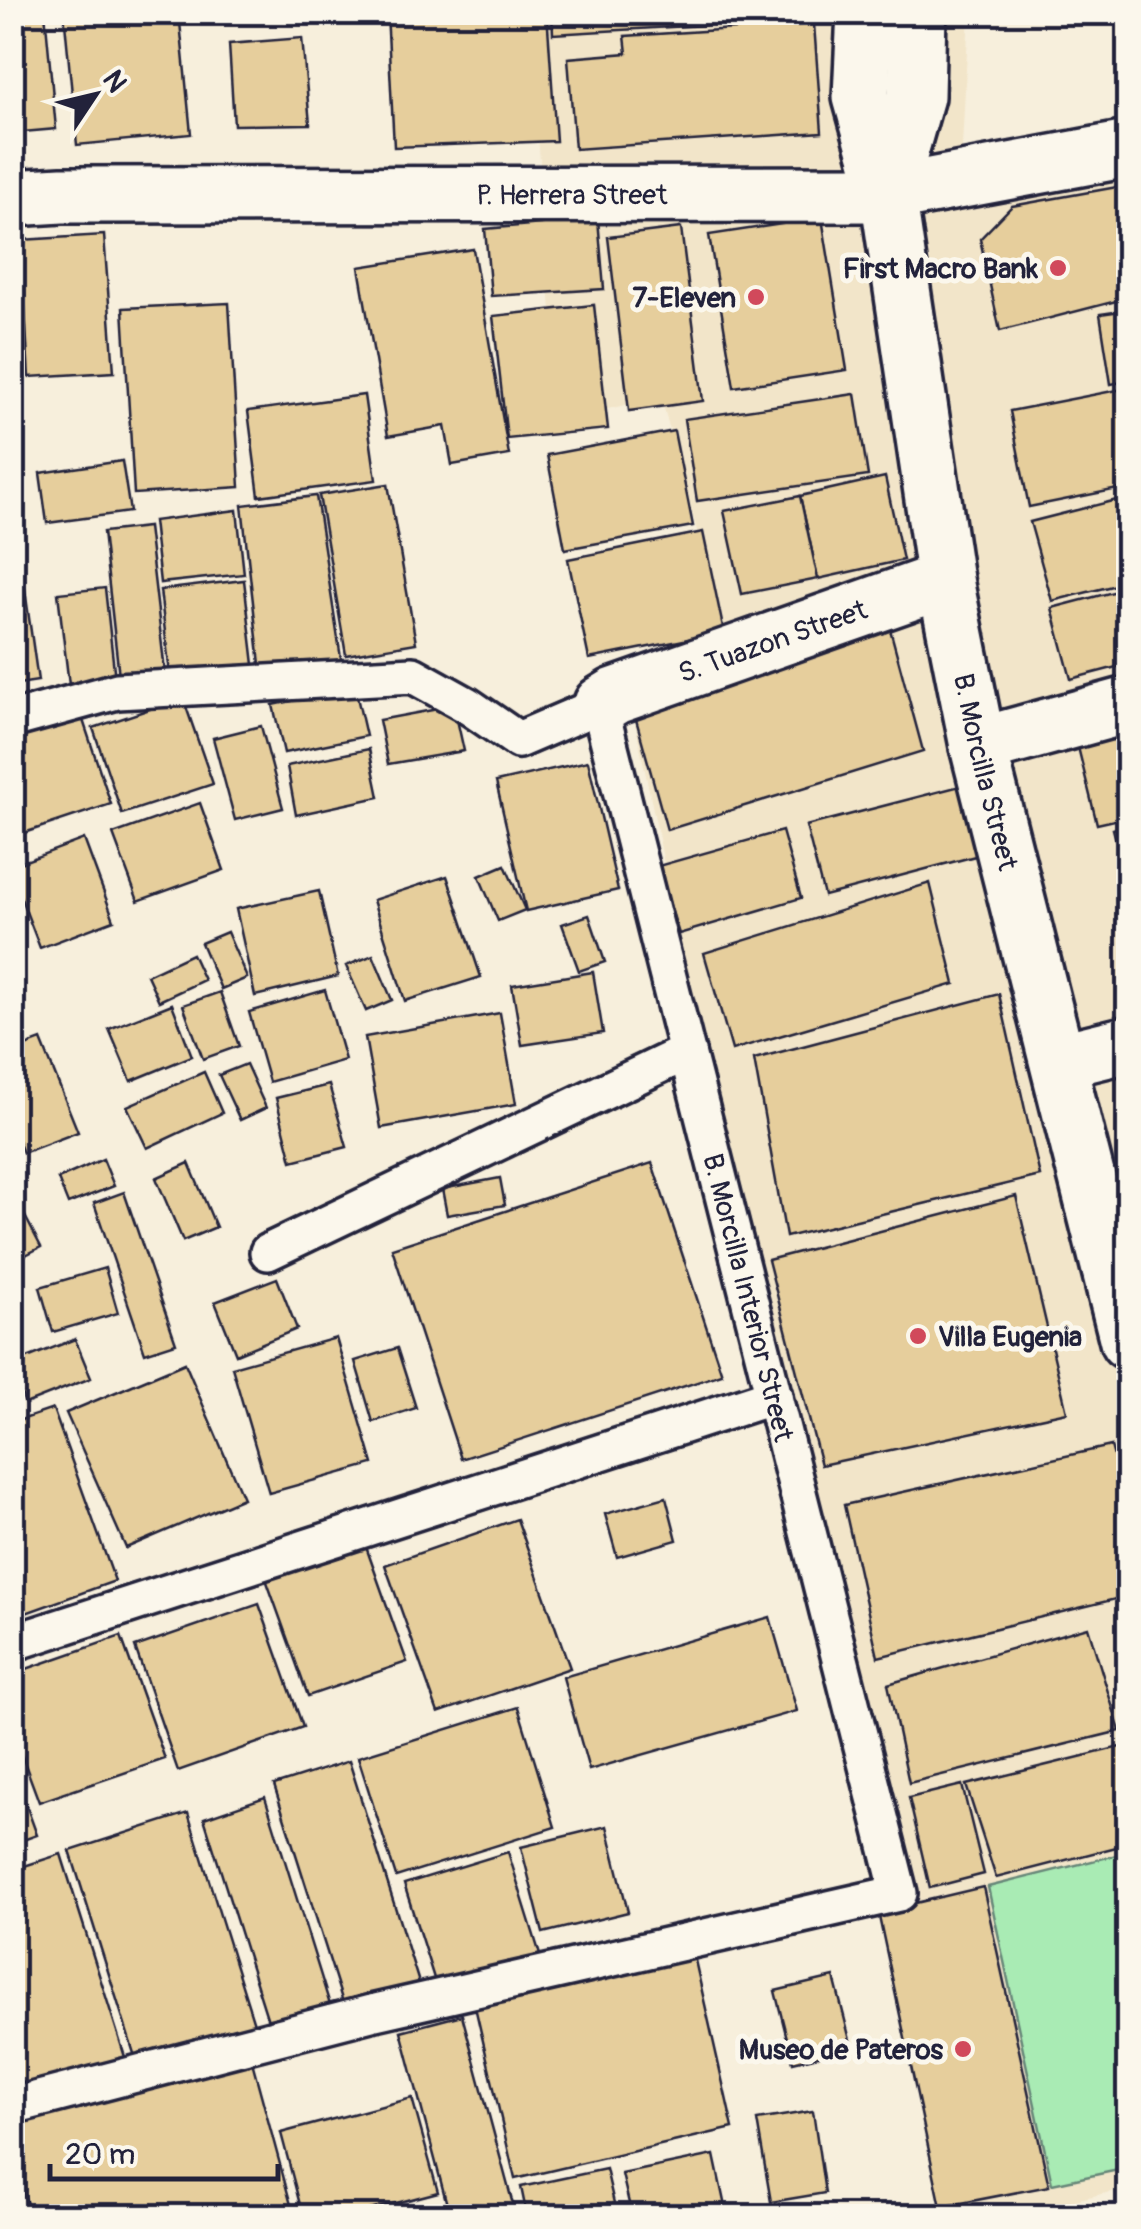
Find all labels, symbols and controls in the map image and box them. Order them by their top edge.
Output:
north arrow [45,45,145,145]
text: N [94,64,134,99]
street label: P. Herrera Street [476,178,668,213]
place label: First Macro Bank [843,252,1038,287]
marker: First Macro Bank [1047,257,1069,279]
place label: 7-Eleven [633,281,736,316]
marker: 7-Eleven [745,286,767,308]
street label: S. Tuazon Street [674,593,873,691]
street label: B. Morcilla Street [945,671,1025,875]
street label: B. Morcilla Interior Street [694,1150,801,1446]
place label: Villa Eugenia [938,1320,1082,1355]
marker: Villa Eugenia [907,1325,929,1347]
place label: Museo de Pateros [739,2033,943,2068]
marker: Museo de Pateros [952,2038,974,2060]
scale bar [50,2119,278,2181]
text: 20 m [65,2136,135,2173]

